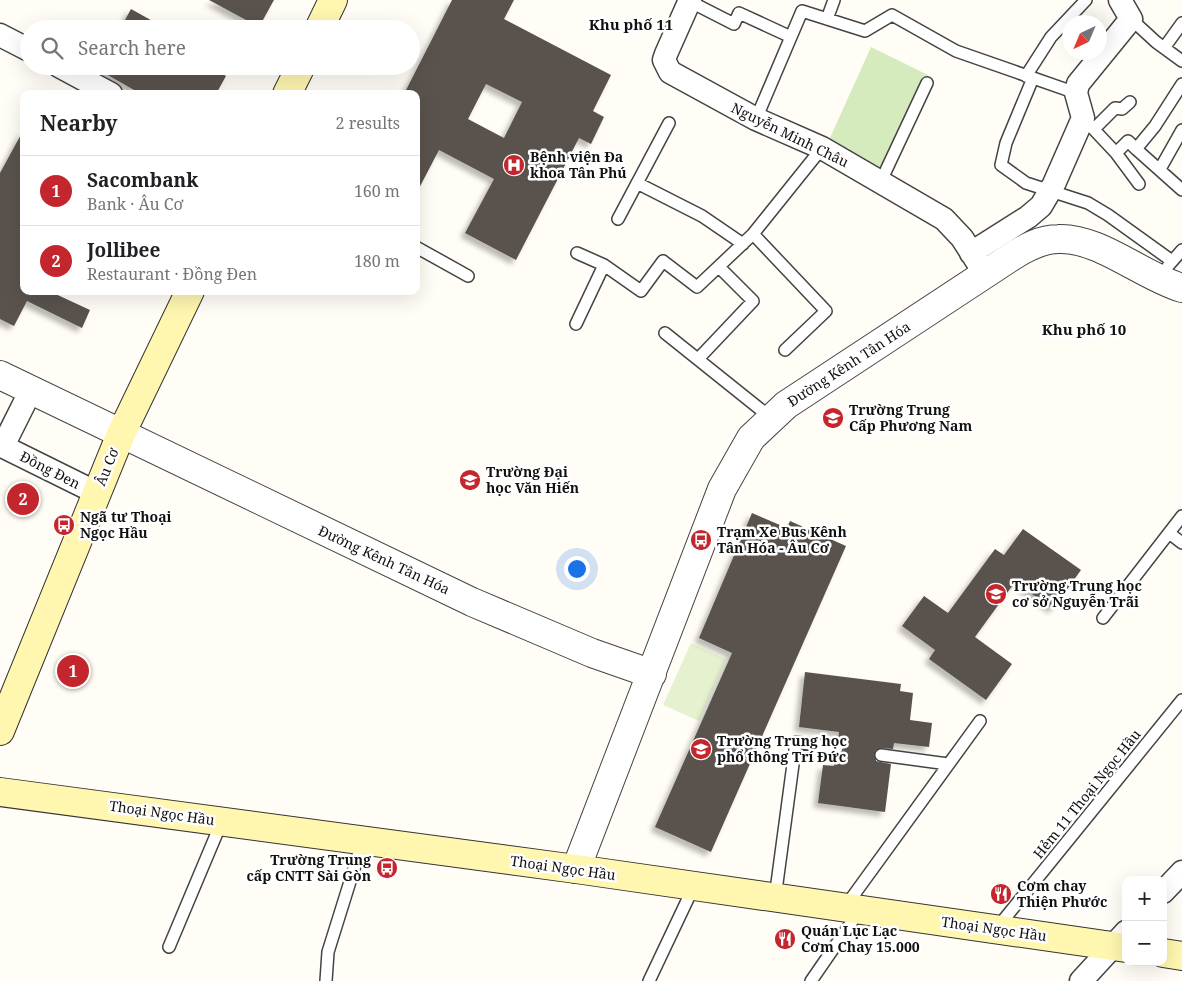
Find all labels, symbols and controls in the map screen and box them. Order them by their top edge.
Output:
district label: Khu phố 11 [589,14,673,34]
north arrow [1062,15,1107,60]
search box [20,20,420,75]
icon: search [38,34,66,62]
text: Search here [78,35,186,61]
street label: Nguyễn Minh Châu [728,98,852,171]
text: Nearby [40,109,118,137]
text: 2 results [336,112,400,134]
place label: Bệnh viện Đa khoa Tân Phú [530,147,627,182]
hospital icon: Bệnh viện Đa khoa Tân Phú [502,153,526,177]
text: Sacombank [87,167,198,193]
text: 1 [51,180,61,202]
text: 160 m [354,180,400,202]
text: Bank · Âu Cơ [87,193,183,215]
text: Jollibee [87,237,160,263]
text: 2 [51,250,61,272]
text: 180 m [354,250,400,272]
text: Restaurant · Đồng Đen [87,263,257,285]
street label: Đường Kênh Tân Hóa [784,317,914,410]
district label: Khu phố 10 [1042,319,1126,339]
place label: Trường Trung Cấp Phương Nam [849,400,973,435]
school or university icon: Trường Trung Cấp Phương Nam [821,406,845,430]
street label: Âu Cơ [90,445,123,489]
street label: Đồng Đen [17,446,84,493]
place label: Trường Đại học Văn Hiến [486,462,579,497]
school or university icon: Trường Đại học Văn Hiến [458,468,482,492]
pin: 2 [7,480,39,518]
place label: Ngã tư Thoại Ngọc Hầu [80,507,172,542]
bus stop icon: Ngã tư Thoại Ngọc Hầu [52,513,76,537]
street label: Đường Kênh Tân Hóa [315,521,453,598]
place label: Trạm Xe Bus Kênh Tân Hóa - Âu Cơ [717,522,847,557]
bus stop icon: Trạm Xe Bus Kênh Tân Hóa - Âu Cơ [689,528,713,552]
your location [564,556,590,582]
place label: Trường Trung học cơ sở Nguyễn Trãi [1012,576,1142,611]
school or university icon: Trường Trung học cơ sở Nguyễn Trãi [984,582,1008,606]
pin: 1 [57,652,89,690]
street label: Hẻm 11 Thoại Ngọc Hầu [1029,725,1145,862]
place label: Trường Trung học phổ thông Trí Đức [717,731,847,766]
school or university icon: Trường Trung học phổ thông Trí Đức [689,737,713,761]
street label: Thoại Ngọc Hầu [108,796,216,829]
place label: Trường Trung cấp CNTT Sài Gòn [246,850,371,885]
street label: Thoại Ngọc Hầu [509,851,617,884]
bus stop icon: Trường Trung cấp CNTT Sài Gòn [375,856,399,880]
place label: Cơm chay Thiện Phước [1017,876,1107,911]
map controls [1122,876,1167,966]
button: + [1122,876,1167,921]
restaurant icon: Cơm chay Thiện Phước [989,882,1013,906]
street label: Thoại Ngọc Hầu [940,912,1048,945]
place label: Quán Lục Lạc Cơm Chay 15.000 [801,921,920,956]
button: − [1122,921,1167,966]
restaurant icon: Quán Lục Lạc Cơm Chay 15.000 [773,927,797,951]

